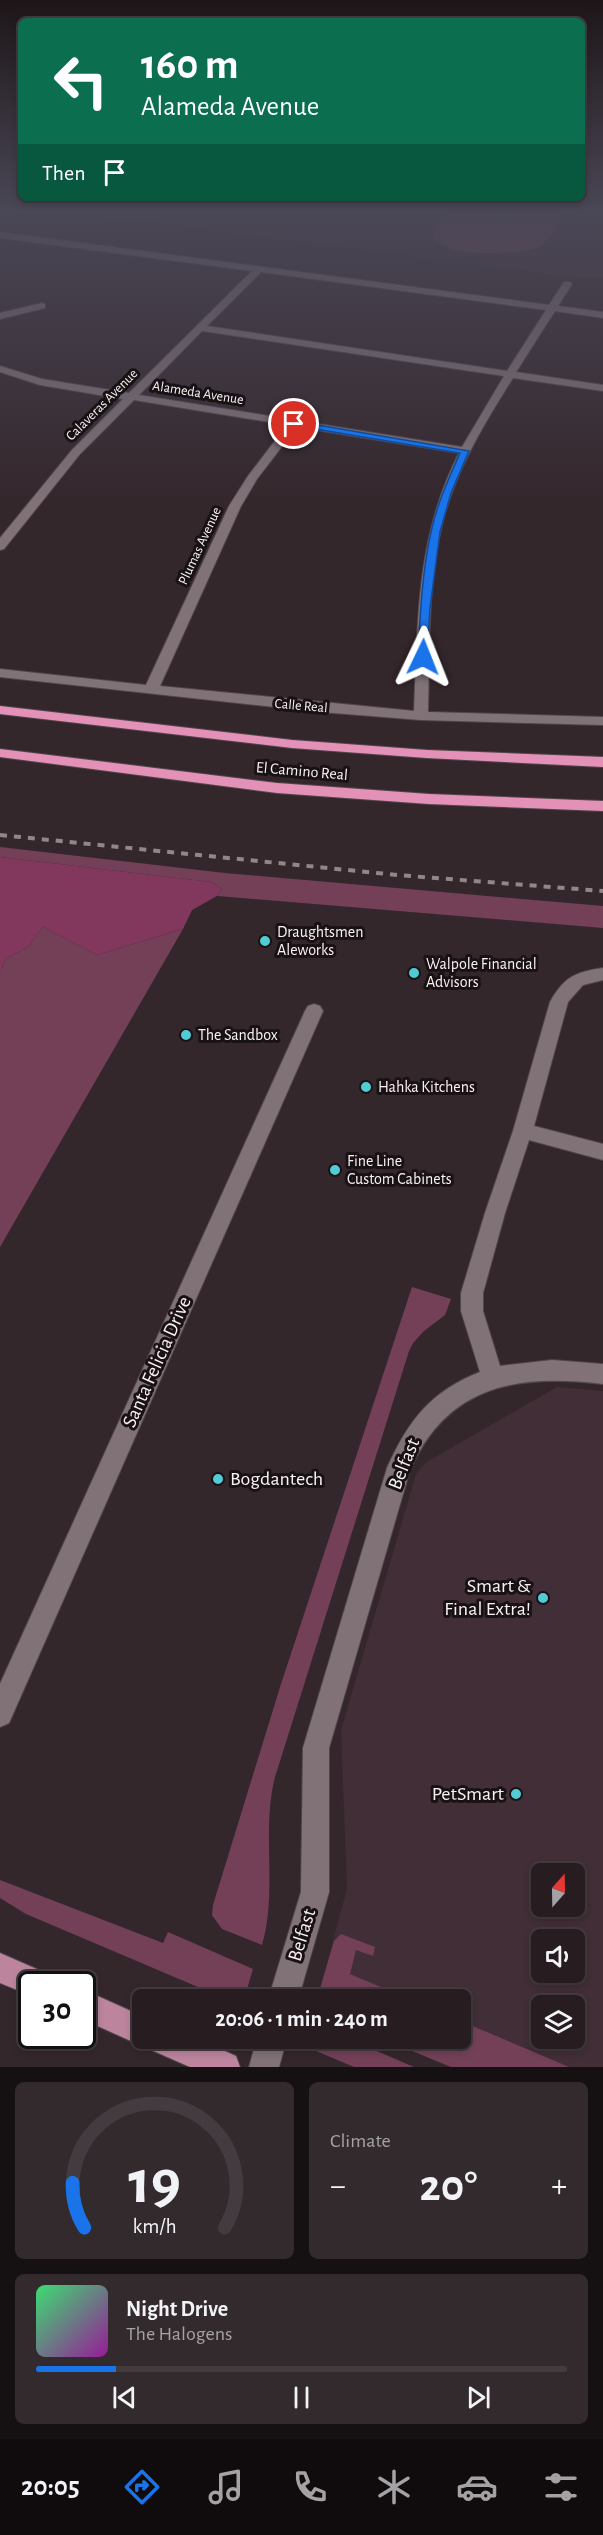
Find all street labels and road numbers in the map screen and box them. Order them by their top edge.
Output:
street label: Calaveras Avenue [64,367,140,443]
street label: Alameda Avenue [151,379,245,407]
street label: Plumas Avenue [176,505,224,587]
street label: Calle Real [274,697,328,715]
street label: El Camino Real [255,759,349,783]
street label: Santa Felicia Drive [119,1294,195,1430]
street label: Belfast [385,1435,424,1493]
street label: Belfast [285,1906,320,1964]

